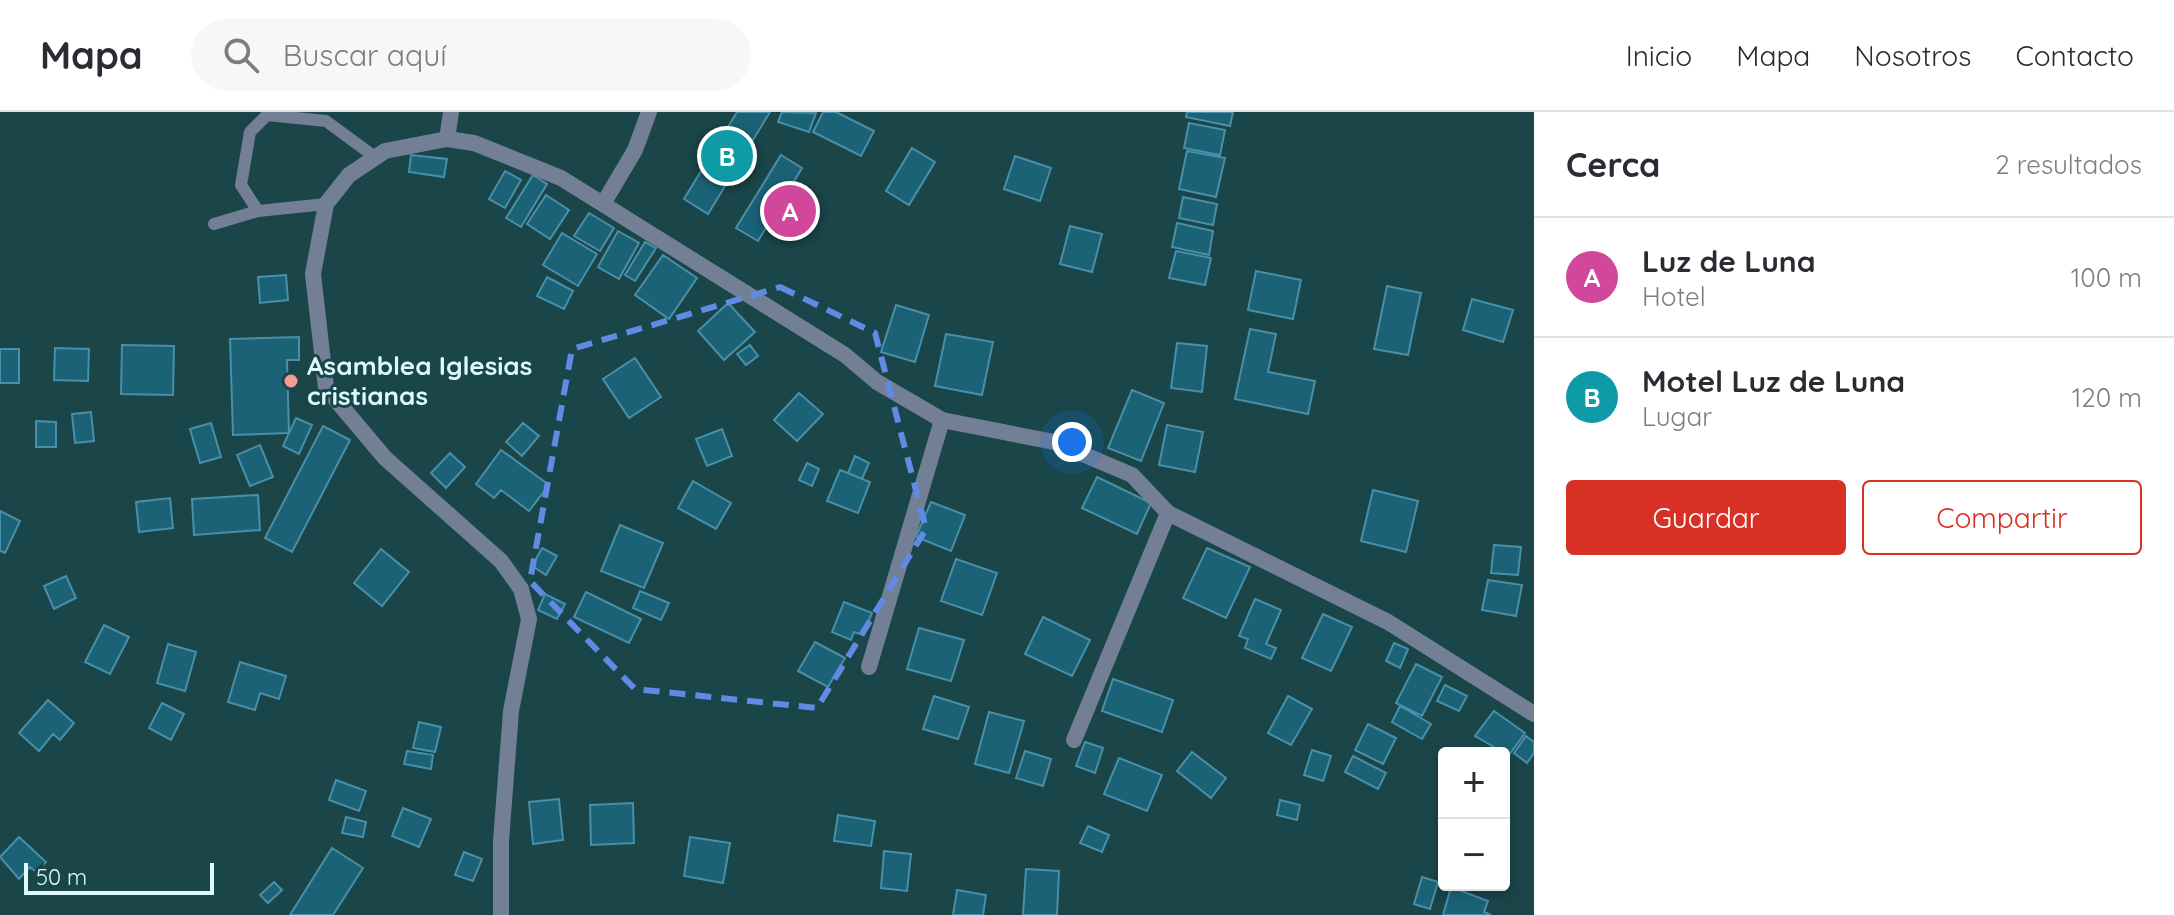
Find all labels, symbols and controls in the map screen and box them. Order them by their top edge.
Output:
search box [191,19,751,91]
text: Mapa [40,31,143,79]
icon: search [219,33,263,77]
text: Buscar aquí [283,36,447,74]
text: Inicio [1626,38,1692,73]
text: Mapa [1736,38,1810,73]
text: Nosotros [1854,38,1971,73]
text: Contacto [2015,38,2134,73]
pin: B [701,126,753,186]
text: Cerca [1566,143,1660,186]
text: 2 resultados [1995,148,2142,181]
pin: A [764,181,816,241]
text: Luz de Luna [1642,242,1816,280]
text: A [1584,261,1600,294]
text: 100 m [2071,261,2142,294]
text: Hotel [1642,280,1706,313]
place label: Asamblea Iglesias cristianas [307,349,532,412]
text: Motel Luz de Luna [1642,362,1905,400]
marker: Asamblea Iglesias cristianas [282,372,300,390]
text: B [1583,381,1601,414]
text: 120 m [2072,381,2142,414]
text: Lugar [1642,400,1712,433]
your location [1052,422,1092,462]
button: Guardar [1566,480,1846,555]
button: Compartir [1862,480,2142,555]
map controls [1438,747,1510,891]
button: + [1438,747,1510,819]
button: − [1438,819,1510,891]
scale bar [24,859,214,895]
text: 50 m [36,863,87,891]

